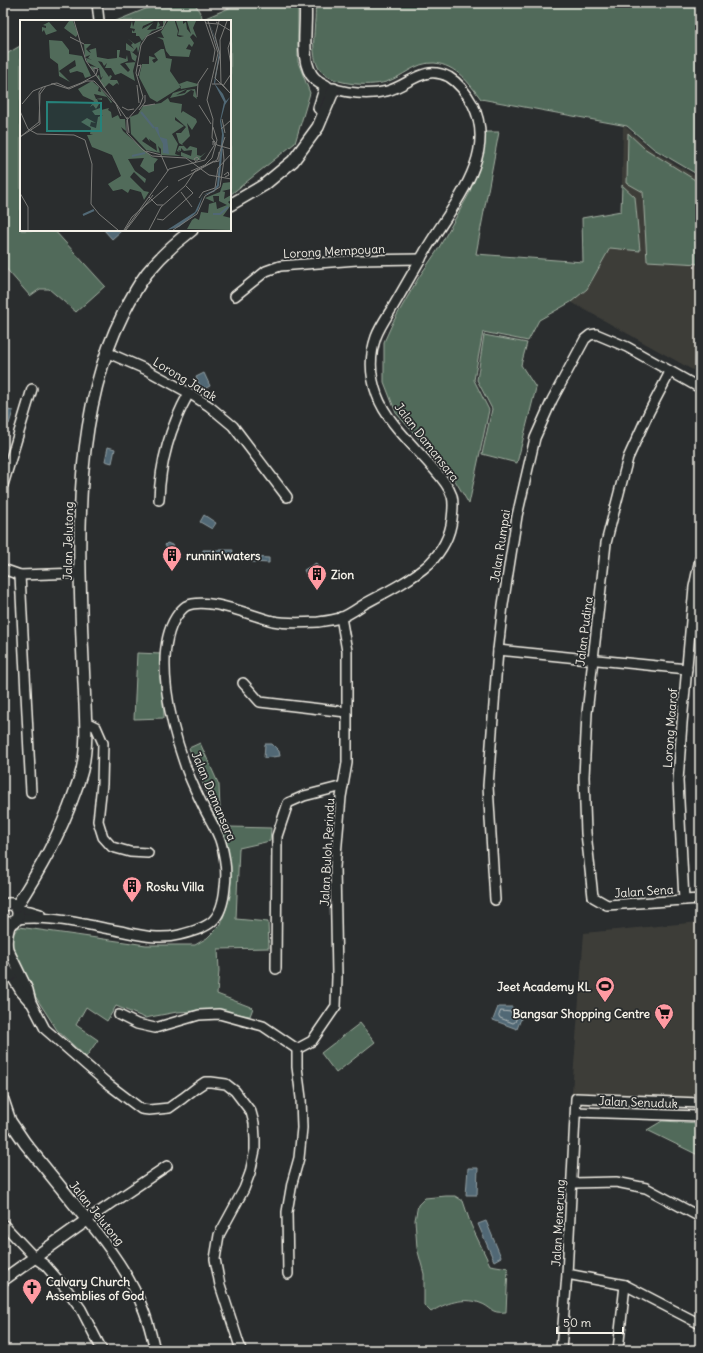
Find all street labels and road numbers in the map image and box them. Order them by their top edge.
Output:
street label: Lorong Mempoyan [283,241,385,261]
street label: Lorong Jarak [150,354,220,404]
street label: Jalan Damansara [392,400,463,485]
street label: Jalan Jelutong [60,501,76,581]
street label: Jalan Rumpai [487,508,513,584]
street label: Jalan Pudina [572,595,596,667]
street label: Lorong Maarof [660,687,680,768]
street label: Jalan Damansara [188,749,240,843]
street label: Jalan Buloh Perindu [317,798,337,906]
street label: Jalan Sena [614,881,674,901]
street label: Jalan Senuduk [598,1093,678,1111]
street label: Jalan Jelutong [66,1178,128,1248]
street label: Jalan Menerung [548,1179,568,1267]

